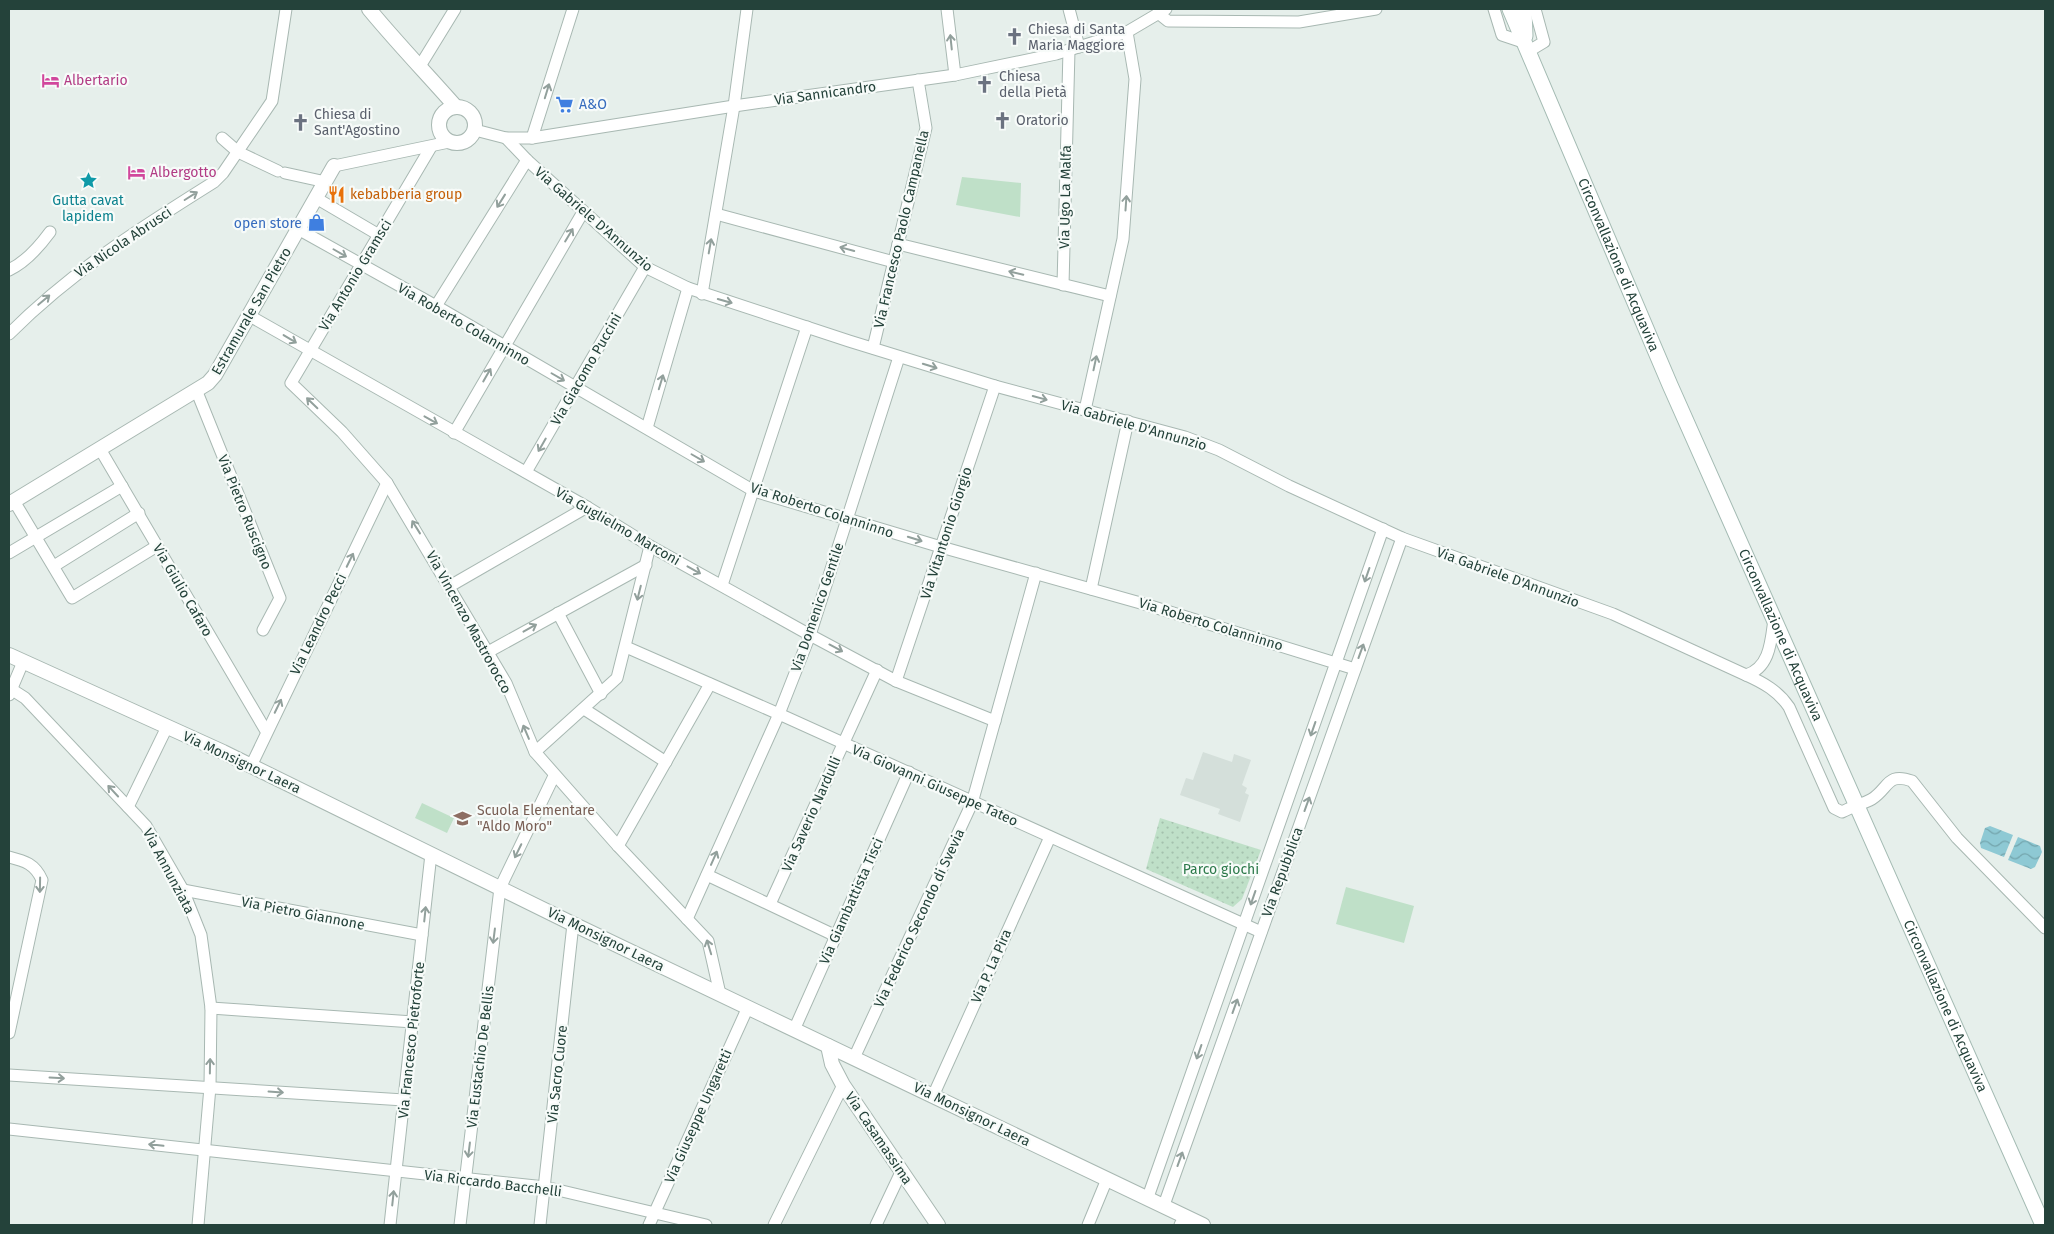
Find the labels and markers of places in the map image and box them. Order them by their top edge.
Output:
place label: Chiesa di Santa Maria Maggiore [1028,21,1125,54]
church icon: Chiesa di Santa Maria Maggiore [1004,27,1024,47]
place label: Chiesa della Pietà [999,68,1067,101]
hotel icon: Albertario [40,70,60,90]
place label: Albertario [64,72,128,89]
church icon: Chiesa della Pietà [975,74,995,94]
supermarket icon: A&O [555,94,575,114]
place label: A&O [579,96,607,113]
place label: Chiesa di Sant'Agostino [314,106,400,139]
church icon: Oratorio [992,110,1012,130]
church icon: Chiesa di Sant'Agostino [290,112,310,132]
place label: Oratorio [1016,112,1069,129]
hotel icon: Albergotto [126,162,146,182]
place label: Albergotto [150,164,217,181]
place icon: Gutta cavat lapidem [78,170,98,190]
restaurant icon: kebabberia group [326,184,346,204]
place label: kebabberia group [350,186,462,203]
place label: Gutta cavat lapidem [52,192,125,225]
shop icon: open store [306,213,326,233]
place label: open store [234,215,302,232]
place label: Scuola Elementare "Aldo Moro" [477,802,595,835]
school or university icon: Scuola Elementare "Aldo Moro" [453,808,473,828]

